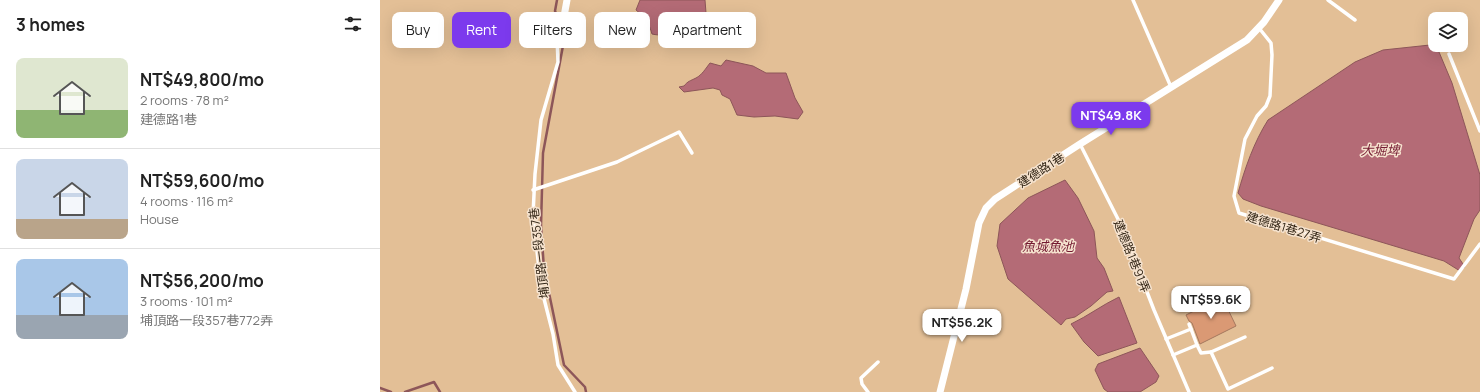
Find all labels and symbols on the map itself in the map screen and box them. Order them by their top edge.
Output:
pin: NT$49.8K [1070,102,1152,136]
water label: 大堀埤 [1360,141,1401,159]
street label: 建德路1巷 [1014,149,1068,191]
street label: 埔頂路一段357巷 [525,207,553,299]
street label: 建德路1巷27弄 [1244,208,1324,246]
street label: 建德路1巷91弄 [1110,217,1154,295]
water label: 魚城魚池 [1022,237,1076,255]
pin: NT$59.6K [1170,286,1252,320]
pin: NT$56.2K [921,309,1003,343]

